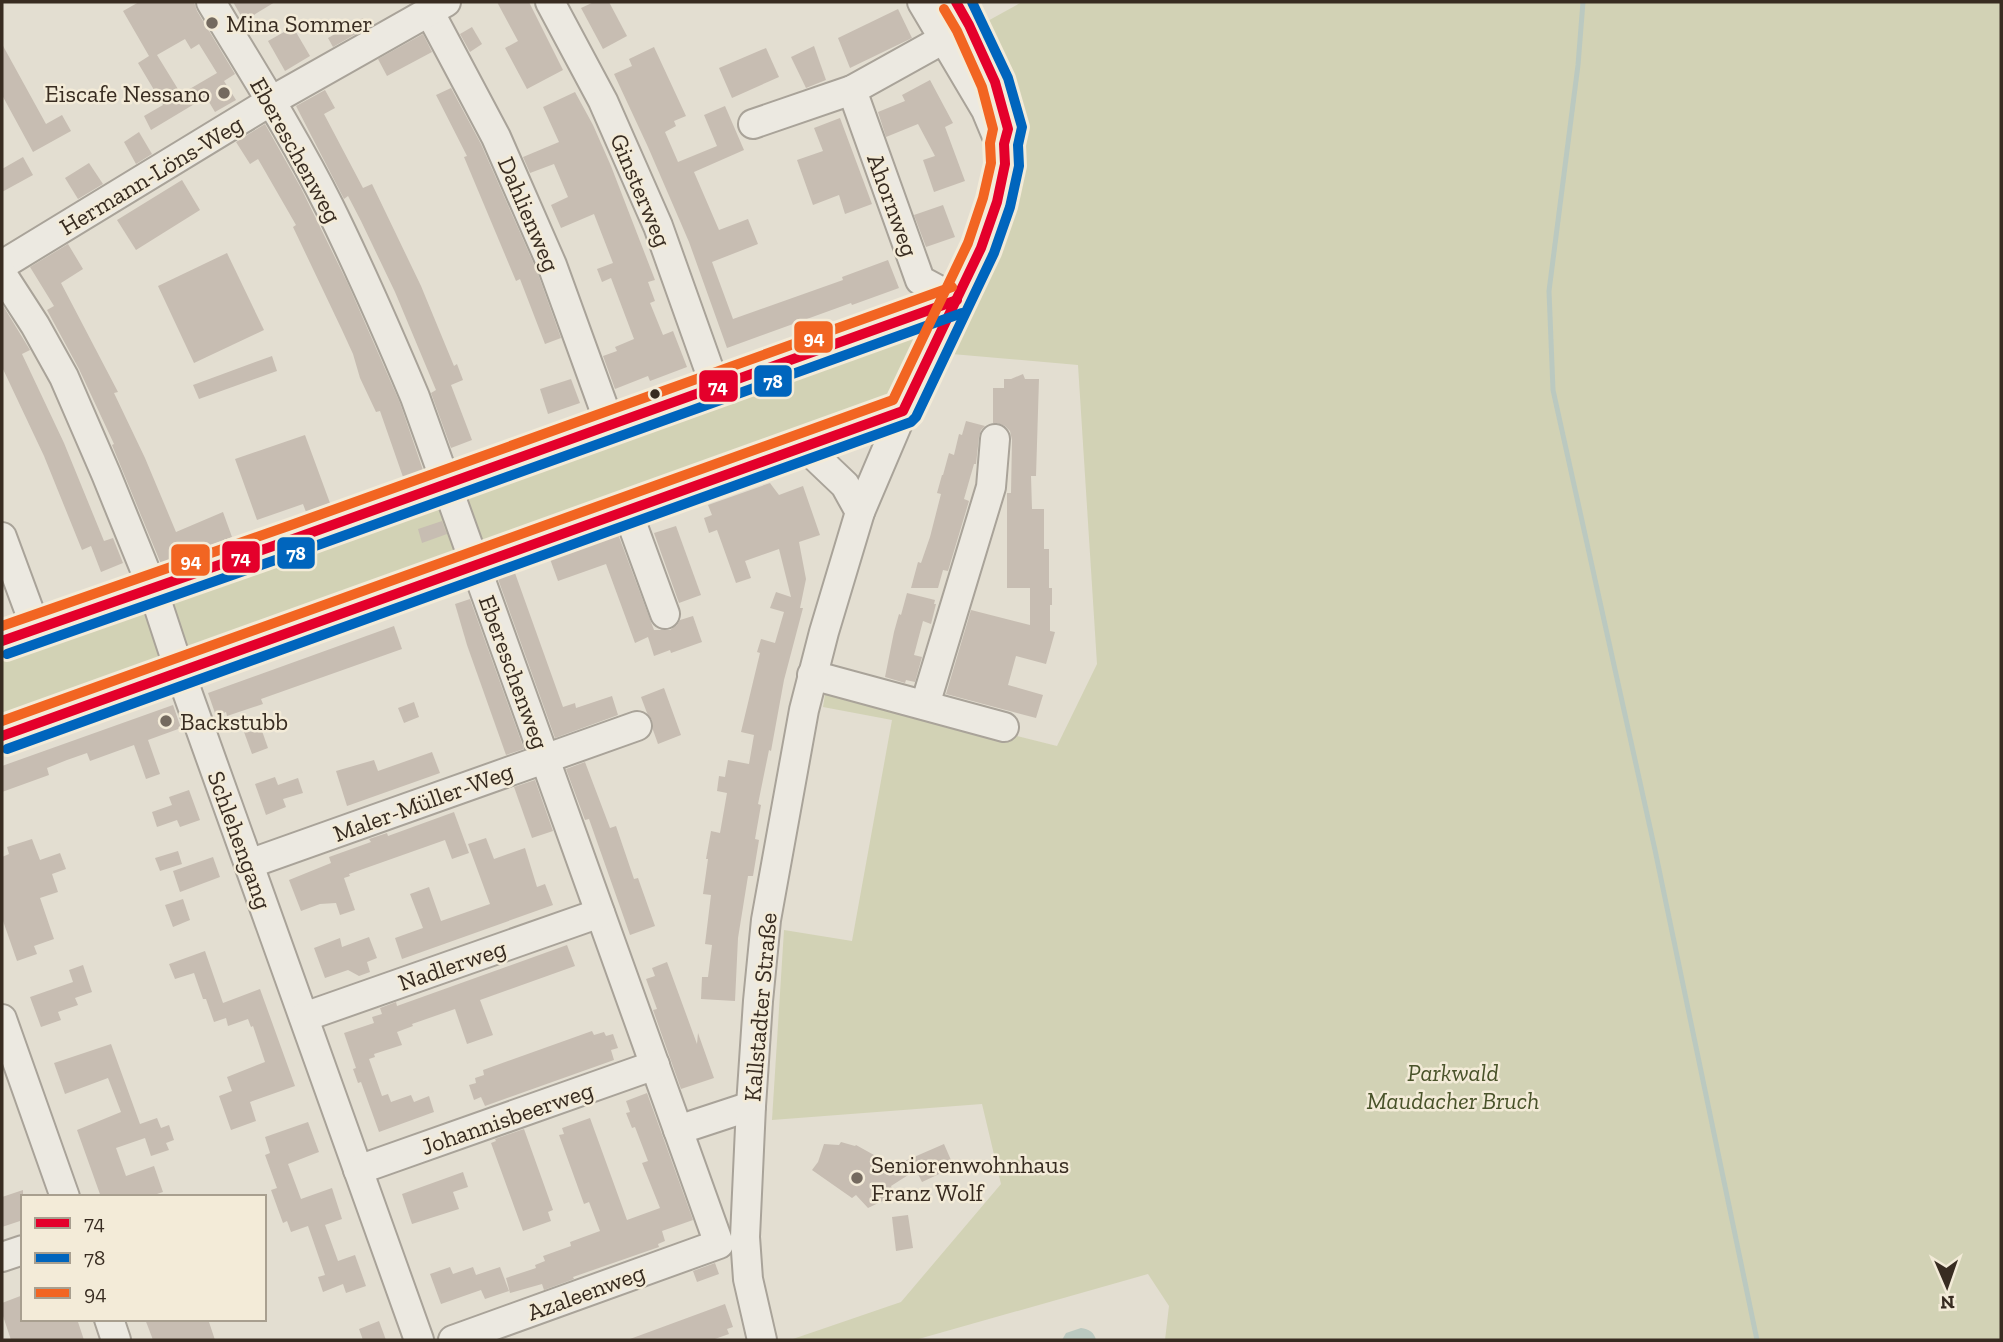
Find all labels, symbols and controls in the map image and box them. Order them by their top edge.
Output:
place label: Mina Sommer [226,9,373,38]
marker: Mina Sommer [204,15,220,31]
street label: Ebereschenweg [244,72,348,228]
place label: Eiscafe Nessano [45,79,210,108]
marker: Eiscafe Nessano [216,85,232,101]
street label: Hermann-Löns-Weg [54,109,248,241]
street label: Ginsterweg [604,129,678,251]
street label: Ahornweg [861,150,925,260]
street label: Dahlienweg [492,152,566,276]
line badge: 94 [793,320,834,354]
text: 94 [804,326,825,349]
line badge: 78 [753,364,793,398]
line badge: 74 [698,369,739,403]
text: 78 [763,370,783,393]
text: 74 [708,375,728,398]
unlabelled marker [648,387,662,401]
line badge: 78 [276,536,316,570]
line badge: 74 [221,540,261,574]
text: 78 [286,542,306,565]
line badge: 94 [170,543,211,577]
text: 74 [231,546,251,569]
text: 94 [181,549,202,572]
street label: Ebereschenweg [473,591,555,753]
place label: Backstubb [180,707,288,736]
marker: Backstubb [158,713,174,729]
street label: Maler-Müller-Weg [329,756,517,848]
street label: Schlehengang [202,767,278,913]
street label: Kallstadter Straße [737,911,783,1103]
street label: Nadlerweg [394,933,510,997]
park label: Parkwald Maudacher Bruch [1367,1058,1539,1115]
street label: Johannisbeerweg [417,1075,597,1161]
place label: Seniorenwohnhaus Franz Wolf [871,1150,1069,1207]
marker: Seniorenwohnhaus Franz Wolf [849,1170,865,1186]
legend [21,1195,266,1321]
text: 74 [84,1210,105,1235]
text: 78 [84,1245,105,1270]
north arrow [1912,1251,1982,1321]
street label: Azaleenweg [523,1257,649,1327]
text: 94 [84,1280,106,1305]
text: N [1940,1291,1955,1314]

